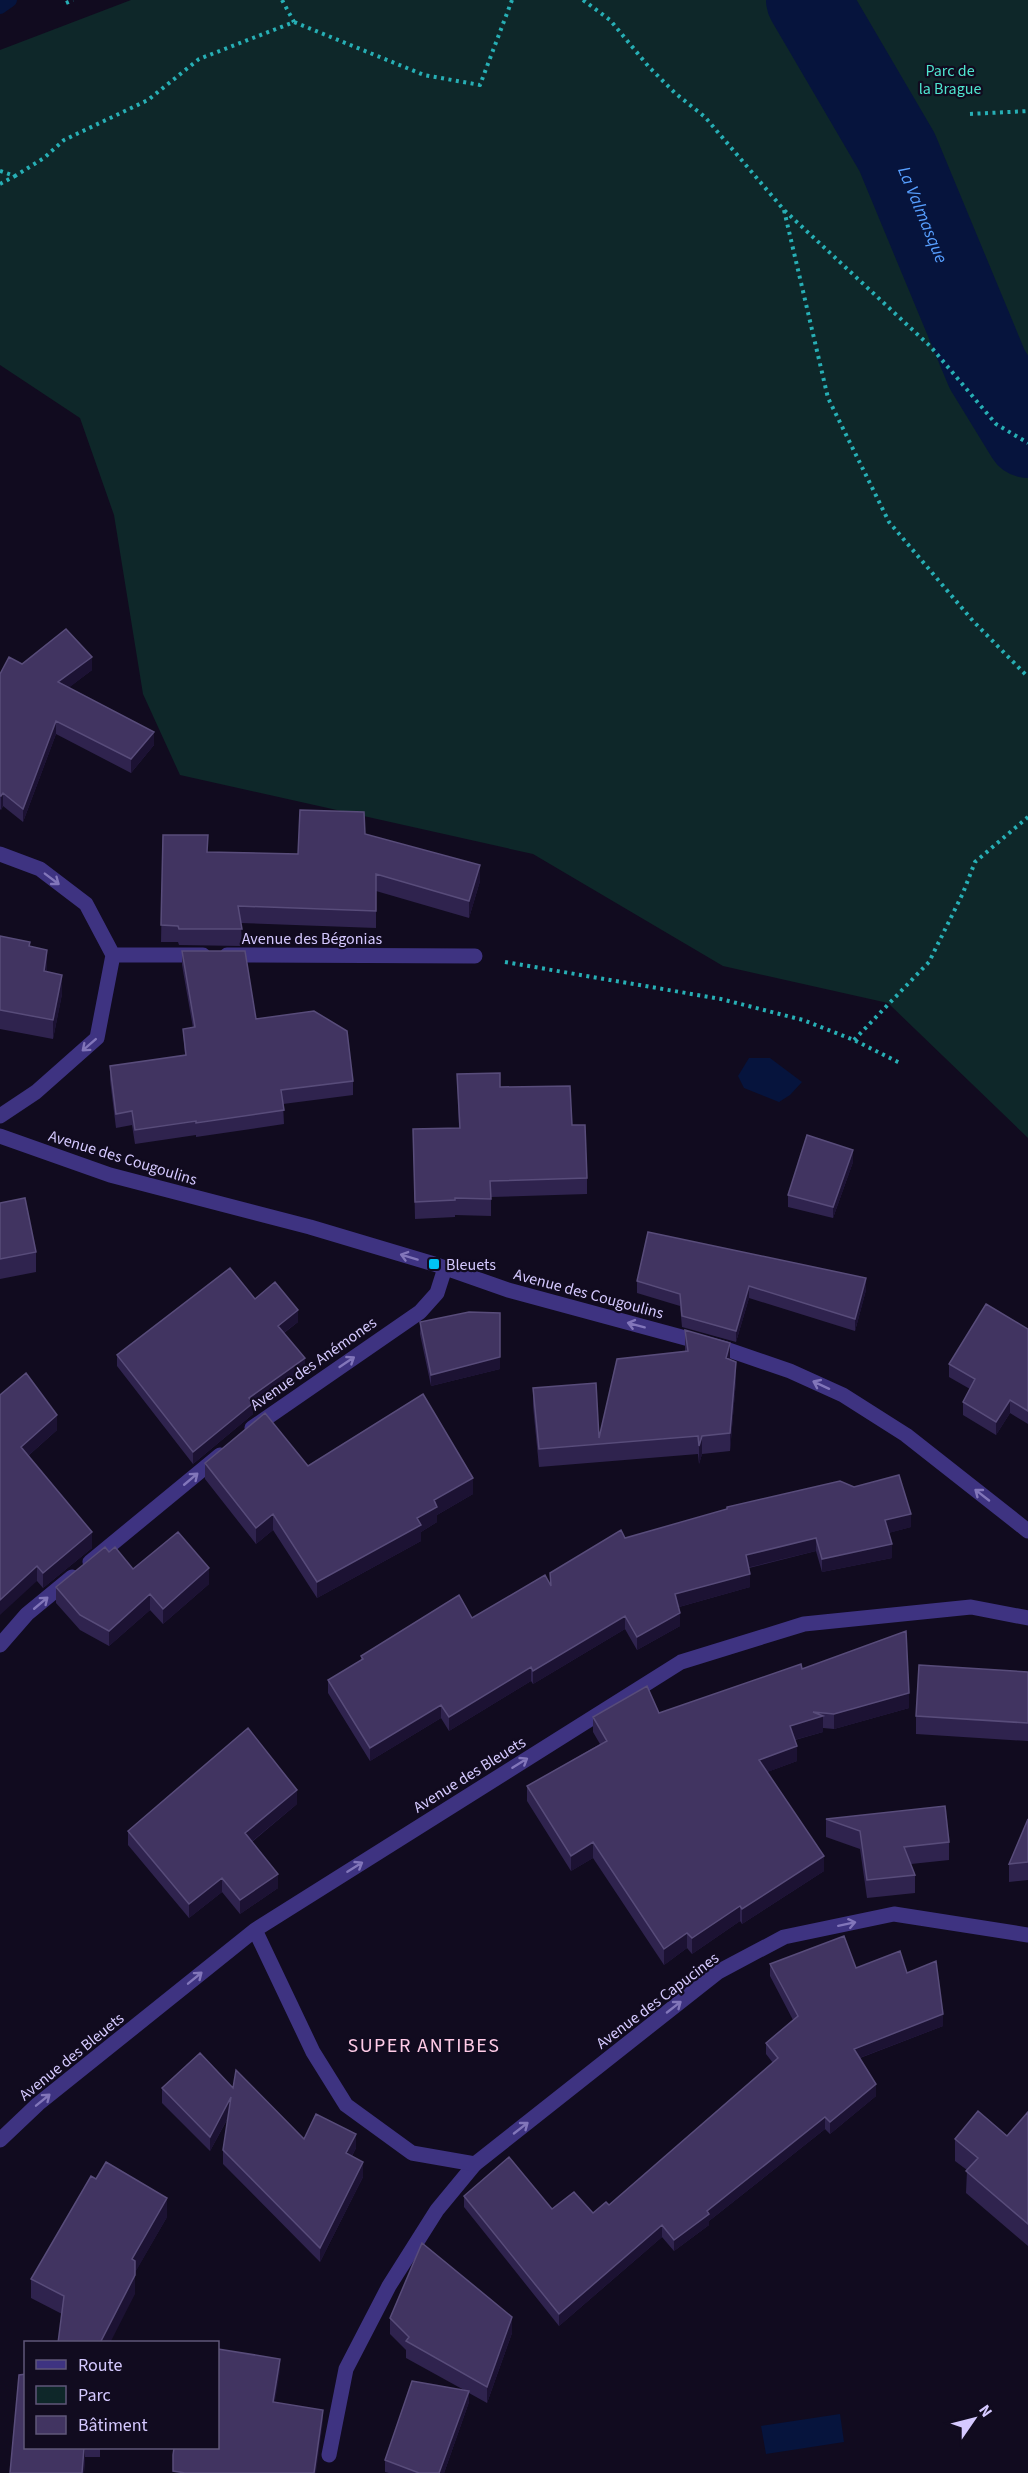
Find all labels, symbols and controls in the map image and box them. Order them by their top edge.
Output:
park label: Parc de la Brague [919,60,981,100]
water label: La Valmasque [891,163,954,268]
one-way arrow [44,872,60,885]
street label: Avenue des Bégonias [242,928,382,950]
one-way arrow [82,1038,97,1052]
street label: Avenue des Cougoulins [46,1125,200,1191]
one-way arrow [400,1251,419,1262]
place label: Bleuets [446,1254,496,1276]
marker: Bleuets [427,1257,441,1271]
street label: Avenue des Cougoulins [511,1263,666,1325]
street label: Avenue des Anémones [246,1312,382,1416]
one-way arrow [627,1318,646,1330]
one-way arrow [338,1356,354,1368]
one-way arrow [813,1379,831,1391]
one-way arrow [183,1472,199,1485]
one-way arrow [974,1489,990,1502]
one-way arrow [33,1596,48,1610]
street label: Avenue des Bleuets [409,1731,530,1818]
one-way arrow [511,1757,528,1769]
one-way arrow [346,1861,363,1873]
one-way arrow [836,1918,856,1929]
street label: Avenue des Capucines [592,1947,724,2054]
one-way arrow [187,1971,202,1985]
one-way arrow [666,2001,682,2014]
street label: Avenue des Bleuets [15,2007,129,2106]
district label: SUPER ANTIBES [347,2032,501,2060]
one-way arrow [35,2094,51,2107]
one-way arrow [513,2121,529,2134]
legend [24,2341,219,2449]
text: Route [78,2353,122,2378]
text: Parc [78,2383,111,2408]
north arrow [944,2389,1004,2449]
text: N [973,2400,998,2422]
text: Bâtiment [78,2413,148,2438]

